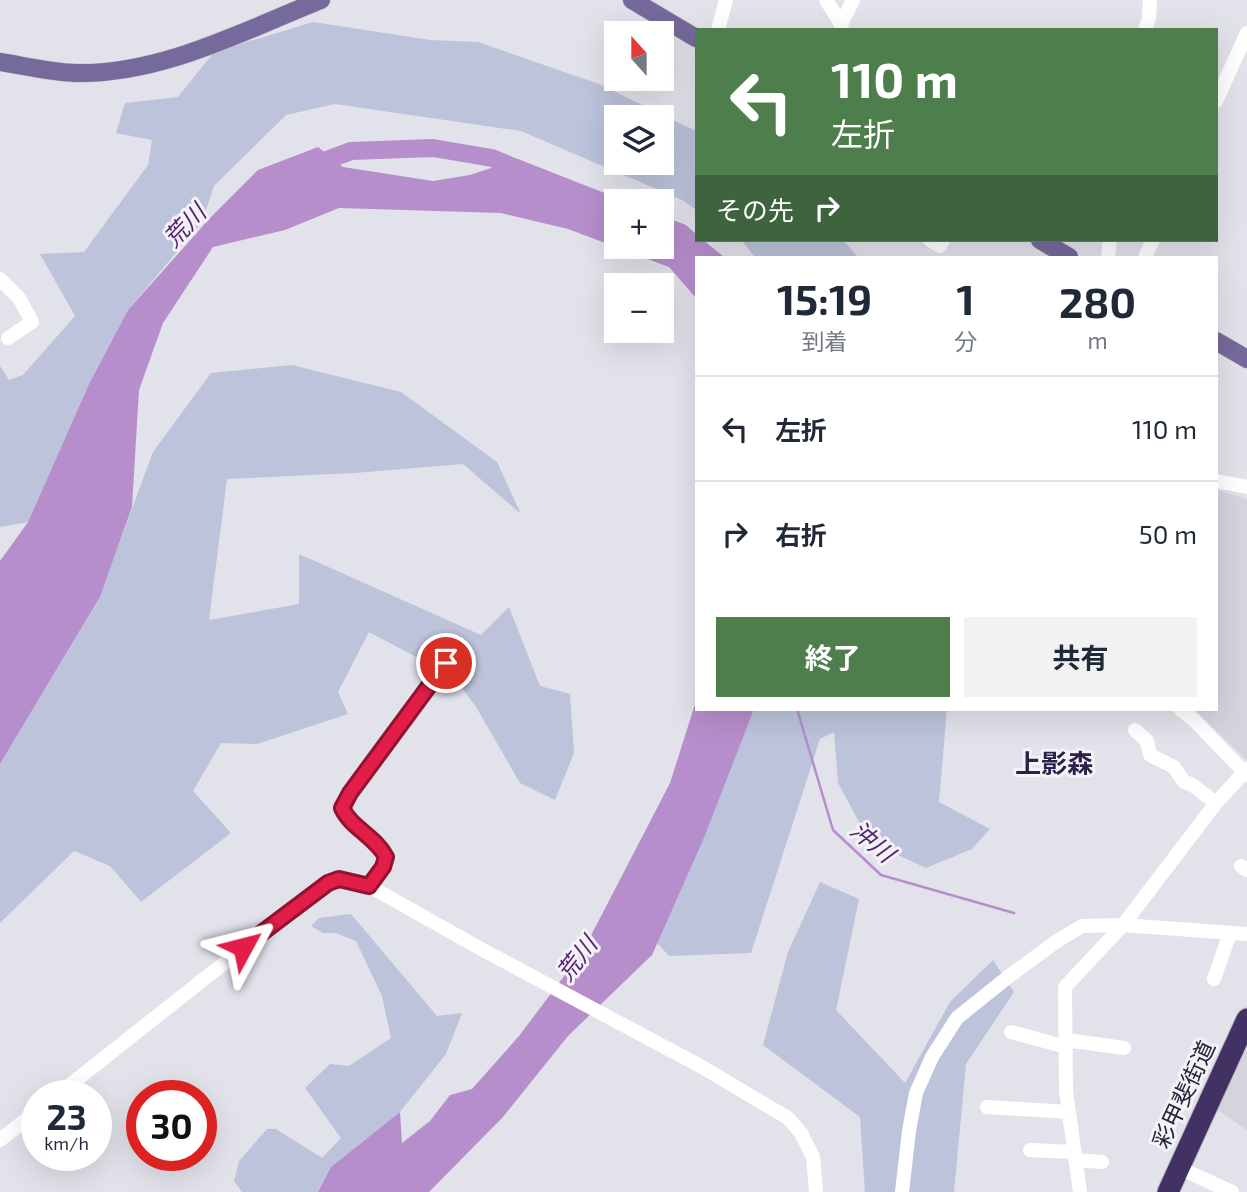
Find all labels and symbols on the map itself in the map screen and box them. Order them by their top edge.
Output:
north arrow [604,21,674,91]
water label: 荒川 [157,196,213,252]
pin [416,633,476,693]
district label: 上影森 [1015,747,1093,778]
water label: 沖川 [845,814,903,869]
position arrow [206,910,280,984]
water label: 荒川 [550,928,604,986]
street label: 彩甲斐街道 [1146,1036,1220,1152]
speed limit sign: 30 [126,1080,217,1171]

